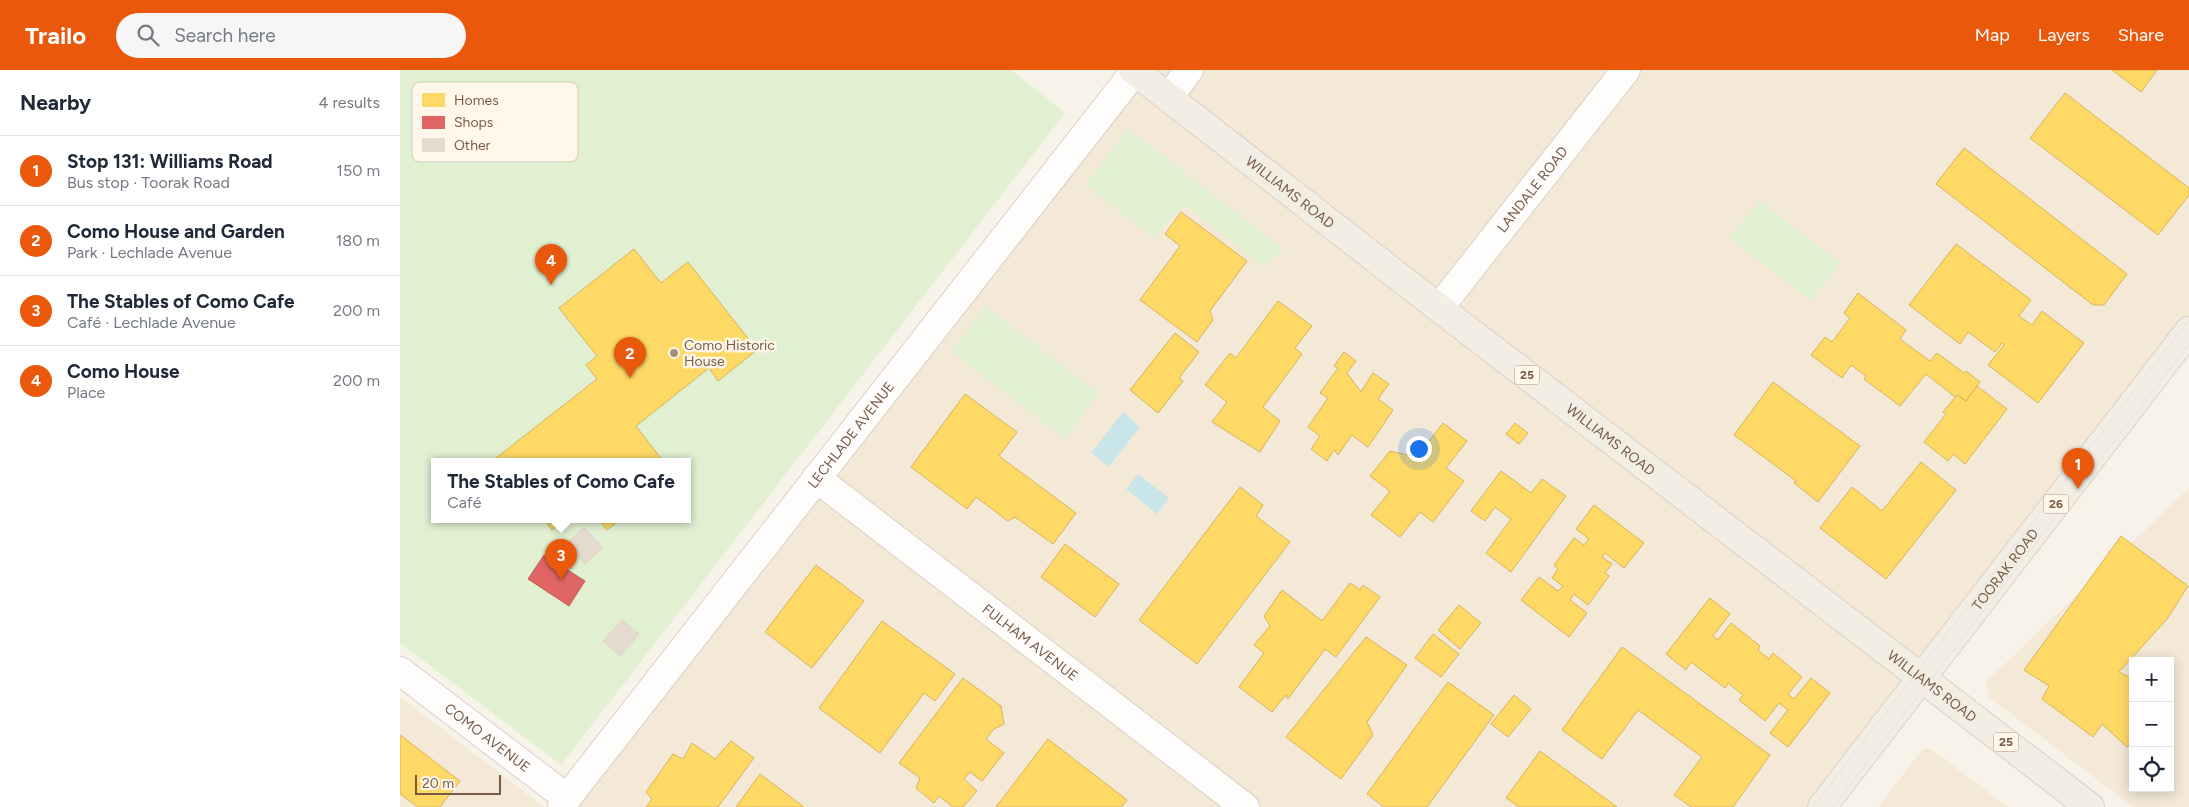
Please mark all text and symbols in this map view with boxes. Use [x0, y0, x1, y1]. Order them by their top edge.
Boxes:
search box [116, 13, 466, 58]
text: Trailo [25, 21, 86, 50]
icon: search [134, 21, 162, 49]
text: Search here [174, 24, 276, 47]
text: Map [1975, 24, 2010, 46]
text: Layers [2038, 24, 2090, 46]
text: Share [2118, 24, 2164, 46]
legend [412, 82, 578, 162]
text: Nearby [20, 90, 91, 115]
text: Homes [454, 92, 499, 109]
text: 4 results [319, 93, 380, 112]
text: Shops [454, 114, 493, 131]
text: Other [454, 137, 491, 154]
street label: LANDALE ROAD [1494, 143, 1572, 236]
text: Stop 131: Williams Road [67, 150, 273, 173]
street label: WILLIAMS ROAD [1242, 153, 1338, 232]
text: 1 [33, 161, 39, 180]
text: 150 m [336, 161, 380, 180]
text: Bus stop · Toorak Road [67, 173, 230, 192]
text: Como House and Garden [67, 220, 285, 243]
text: 2 [31, 231, 41, 250]
text: 180 m [336, 231, 380, 250]
text: Park · Lechlade Avenue [67, 243, 232, 262]
pin: 4 [535, 244, 567, 285]
text: The Stables of Como Cafe [67, 290, 295, 313]
text: 3 [32, 301, 40, 320]
text: 200 m [333, 301, 380, 320]
text: Café · Lechlade Avenue [67, 313, 236, 332]
pin: 2 [614, 337, 646, 378]
place label: Como Historic House [684, 337, 775, 370]
marker: Como Historic House [668, 347, 680, 359]
text: Como House [67, 360, 179, 383]
road number: 25 [1514, 366, 1540, 384]
text: 4 [31, 371, 41, 390]
text: 200 m [333, 371, 380, 390]
street label: LECHLADE AVENUE [804, 378, 898, 492]
text: Place [67, 383, 105, 402]
street label: WILLIAMS ROAD [1562, 400, 1658, 480]
your location [1406, 436, 1432, 462]
pin: 1 [2062, 448, 2094, 489]
popup [431, 458, 691, 523]
text: The Stables of Como Cafe [447, 470, 675, 493]
text: Café [447, 493, 481, 512]
road number: 26 [2044, 494, 2068, 514]
street label: TOORAK ROAD [1969, 526, 2042, 614]
pin: 3 [545, 539, 577, 580]
street label: FULHAM AVENUE [979, 601, 1081, 685]
street label: WILLIAMS ROAD [1884, 647, 1980, 726]
map controls [2129, 657, 2174, 792]
button: + [2129, 657, 2174, 702]
street label: COMO AVENUE [441, 700, 533, 776]
button: − [2129, 702, 2174, 747]
road number: 25 [1994, 732, 2018, 752]
button: locate [2129, 747, 2174, 792]
scale bar [415, 772, 501, 795]
text: 20 m [422, 775, 454, 792]

